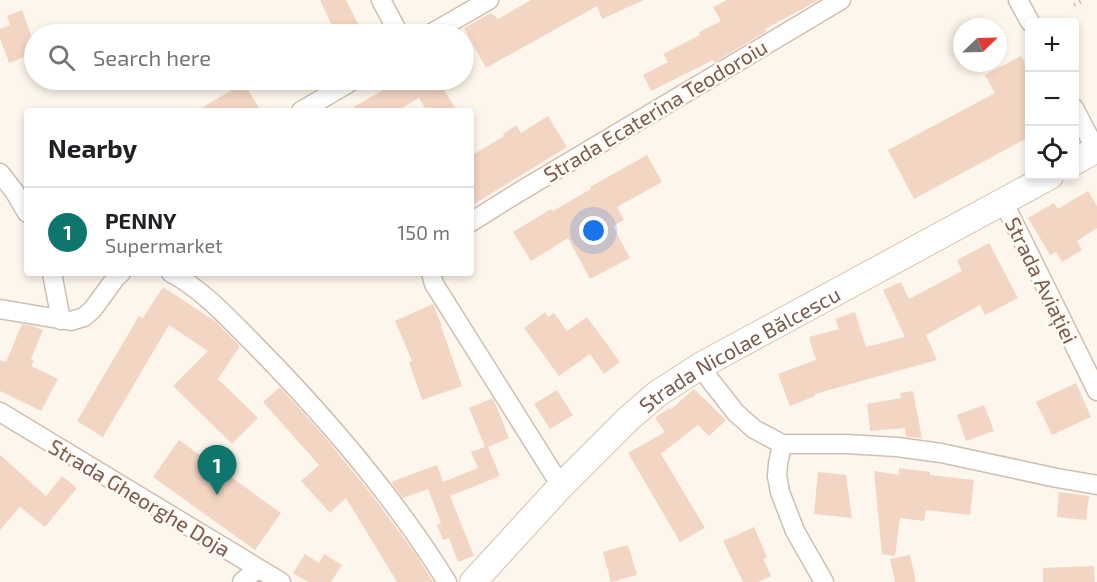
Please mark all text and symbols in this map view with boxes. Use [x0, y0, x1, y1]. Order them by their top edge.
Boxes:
north arrow [953, 18, 1007, 72]
map controls [1025, 18, 1079, 180]
button: + [1025, 18, 1079, 72]
search box [24, 24, 474, 90]
street label: Strada Ecaterina Teodoroiu [539, 33, 771, 187]
icon: search [45, 41, 78, 74]
text: Search here [93, 44, 211, 70]
button: − [1025, 72, 1079, 126]
button: locate [1025, 126, 1079, 180]
text: Nearby [48, 132, 137, 163]
text: PENNY [105, 207, 177, 233]
street label: Strada Aviației [999, 213, 1083, 348]
your location [579, 216, 608, 245]
text: 1 [63, 220, 72, 244]
text: 150 m [397, 220, 450, 244]
text: Supermarket [105, 233, 223, 257]
street label: Strada Nicolae Bălcescu [633, 280, 844, 417]
street label: Strada Gheorghe Doja [44, 433, 235, 562]
pin: 1 [198, 446, 236, 495]

